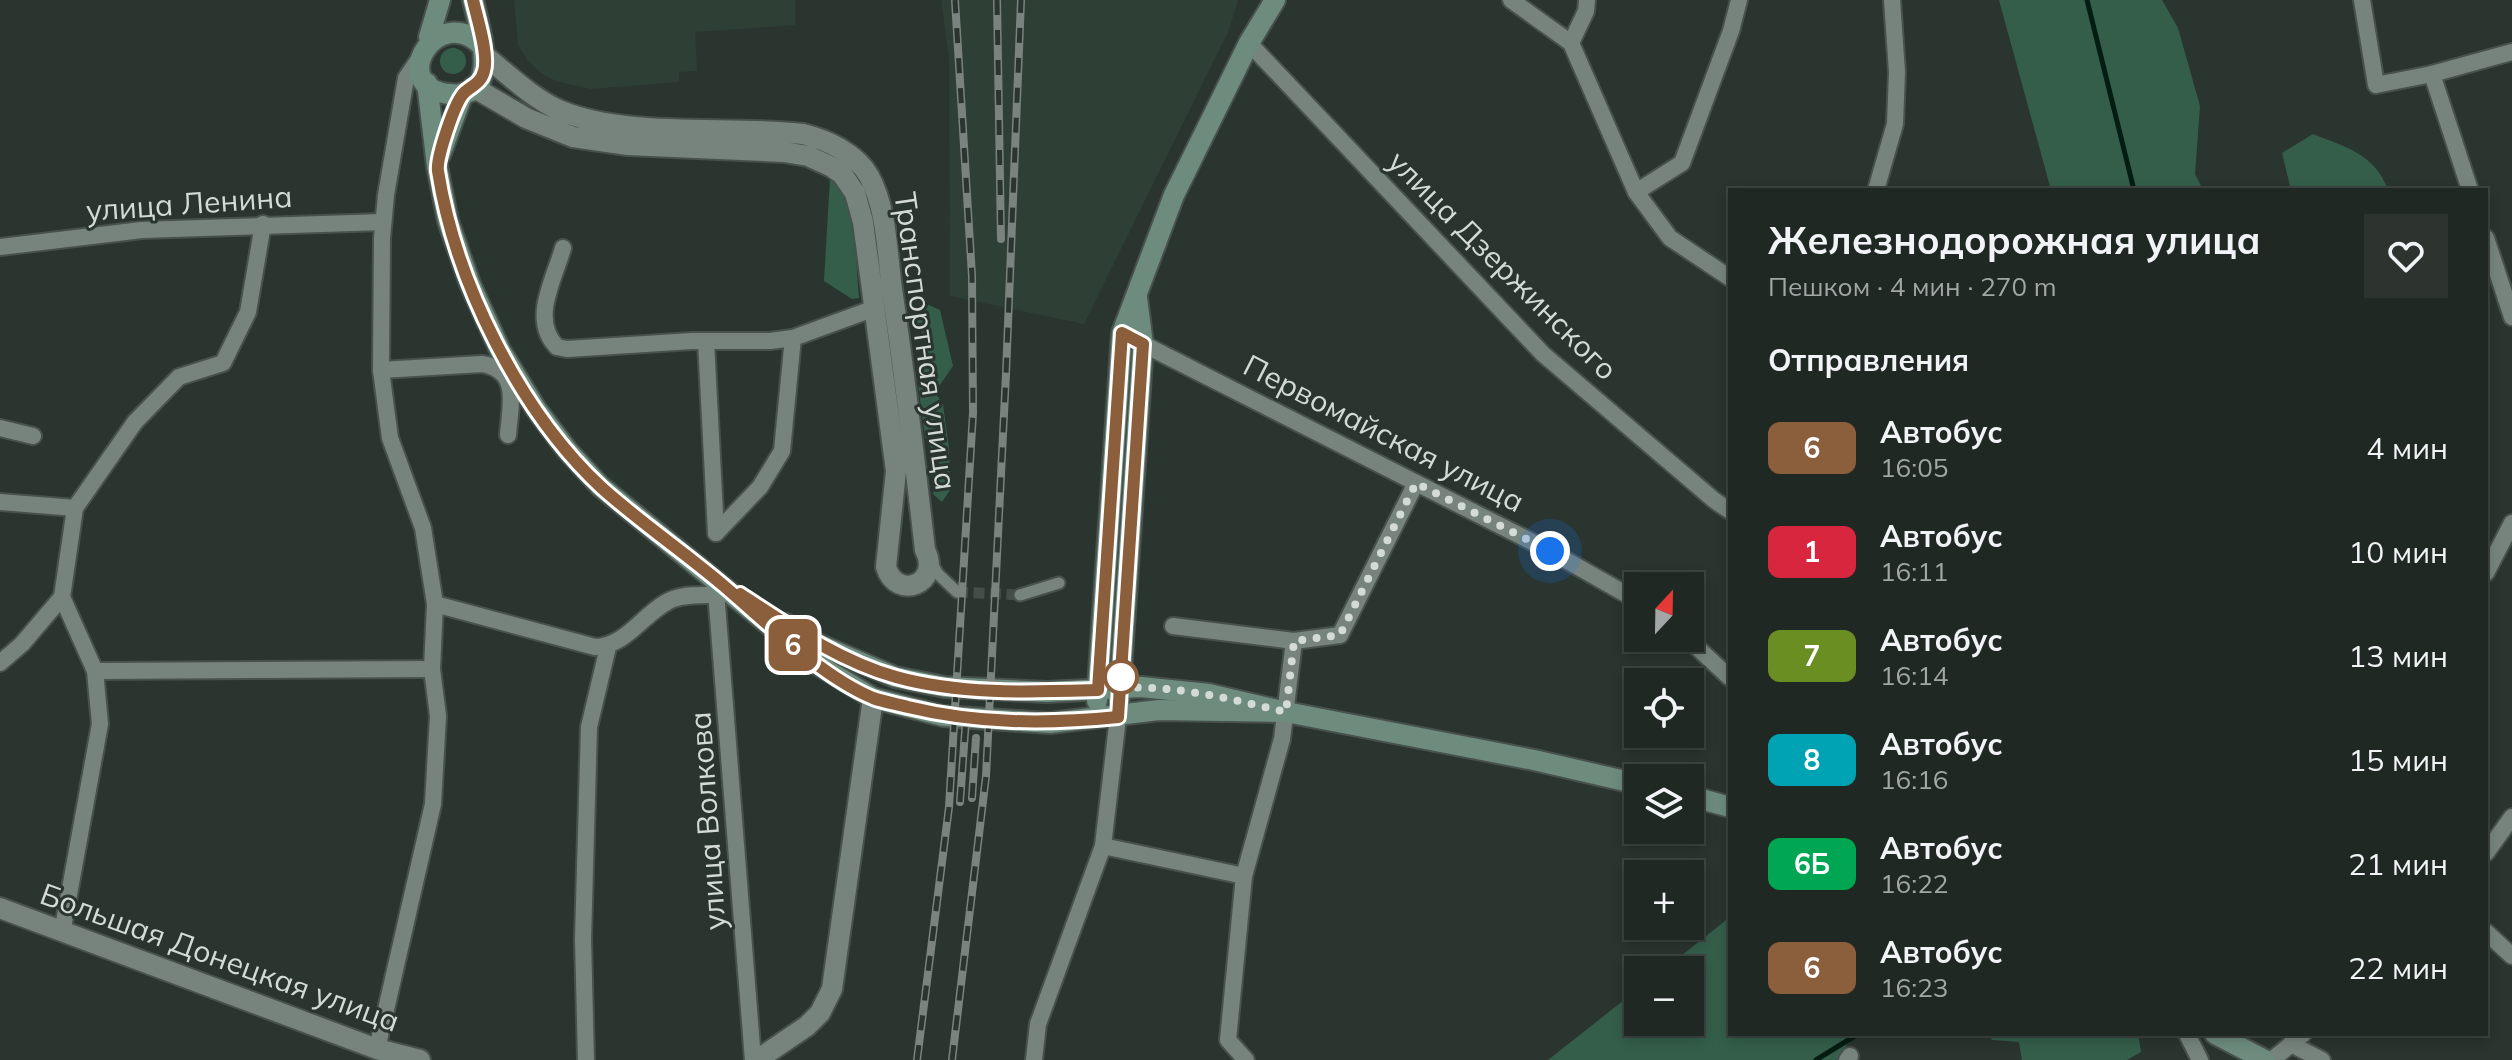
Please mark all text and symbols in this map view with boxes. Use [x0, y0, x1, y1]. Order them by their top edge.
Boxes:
street label: улица Дзержинского [1380, 142, 1626, 388]
street label: улица Ленина [85, 177, 293, 229]
street label: Транспортная улица [886, 189, 966, 493]
button: heart [2364, 214, 2448, 298]
text: Железнодорожная улица [1768, 216, 2261, 264]
text: Пешком · 4 мин · 270 m [1768, 270, 2057, 303]
text: Отправления [1768, 341, 1969, 379]
street label: Первомайская улица [1237, 346, 1531, 520]
text: Автобус [1880, 413, 2003, 451]
text: 4 мин [2366, 429, 2448, 467]
text: 6 [1804, 430, 1820, 465]
text: 16:05 [1880, 451, 1948, 484]
text: Автобус [1880, 517, 2003, 555]
your location [1530, 531, 1570, 571]
text: 10 мин [2348, 533, 2448, 571]
text: 1 [1804, 534, 1820, 569]
text: 16:11 [1880, 555, 1948, 588]
north arrow [1624, 572, 1704, 652]
map controls [1624, 572, 1704, 1036]
line badge: 6 [767, 619, 819, 671]
text: Автобус [1880, 621, 2003, 659]
text: 6 [785, 627, 801, 662]
text: 13 мин [2348, 637, 2448, 675]
text: 7 [1804, 638, 1820, 673]
text: 16:14 [1880, 659, 1948, 692]
unlabelled marker [1104, 660, 1138, 694]
button: locate [1624, 668, 1704, 748]
street label: улица Волкова [680, 710, 734, 932]
text: Автобус [1880, 725, 2003, 763]
text: 15 мин [2348, 741, 2448, 779]
text: 8 [1804, 742, 1820, 777]
text: 16:16 [1880, 763, 1948, 796]
button: layers [1624, 764, 1704, 844]
text: Автобус [1880, 829, 2003, 867]
text: 21 мин [2348, 845, 2448, 883]
text: 6Б [1794, 846, 1830, 881]
button: + [1624, 860, 1704, 940]
text: 16:22 [1880, 867, 1948, 900]
street label: Большая Донецкая улица [35, 874, 405, 1040]
text: Автобус [1880, 933, 2003, 971]
text: 22 мин [2348, 949, 2448, 987]
text: 6 [1804, 950, 1820, 985]
button: − [1624, 956, 1704, 1036]
text: 16:23 [1880, 971, 1948, 1004]

